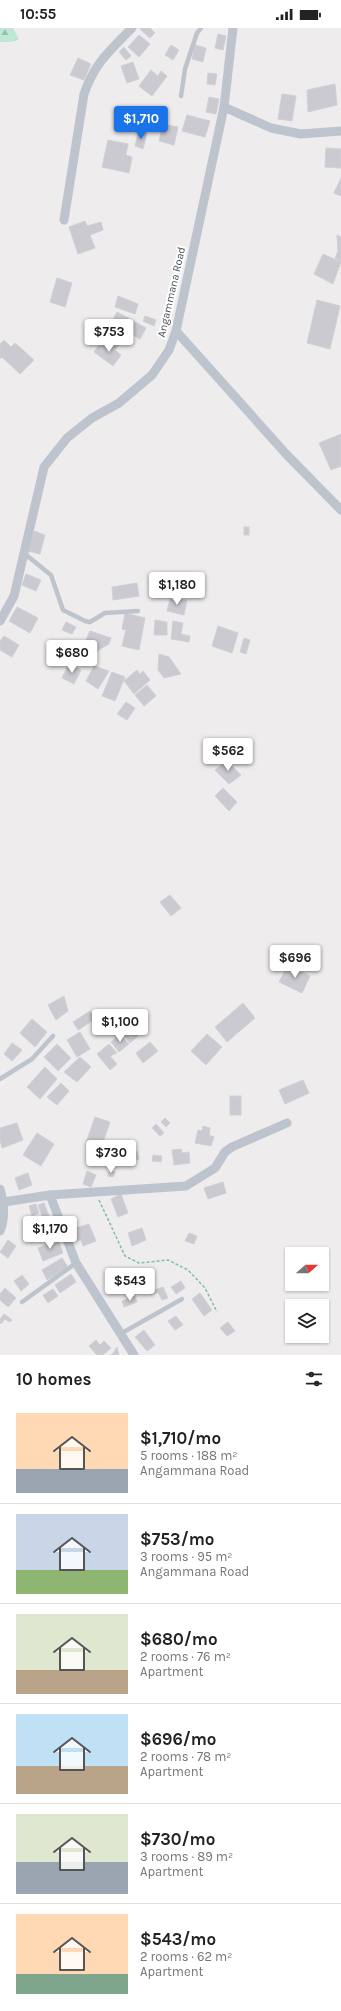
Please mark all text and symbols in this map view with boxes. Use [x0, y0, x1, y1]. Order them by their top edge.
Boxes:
text: 10:55 [20, 5, 56, 23]
pin: $1,710 [108, 106, 174, 140]
text: $1,710 [123, 111, 159, 126]
street label: Angammana Road [155, 246, 188, 339]
pin: $753 [85, 319, 133, 353]
text: $753 [93, 324, 125, 339]
pin: $1,180 [144, 572, 210, 606]
text: $1,180 [158, 577, 196, 592]
pin: $680 [48, 640, 96, 674]
text: $680 [55, 645, 89, 660]
pin: $562 [204, 738, 252, 772]
text: $562 [212, 743, 244, 758]
pin: $696 [271, 945, 319, 979]
text: $696 [279, 950, 311, 965]
pin: $1,100 [87, 1009, 153, 1043]
text: $1,100 [101, 1014, 139, 1029]
pin: $730 [87, 1140, 135, 1174]
text: $730 [95, 1145, 127, 1160]
pin: $1,170 [17, 1216, 83, 1250]
text: $1,170 [32, 1221, 68, 1236]
north arrow [285, 1247, 329, 1291]
map controls [285, 1247, 329, 1343]
pin: $543 [106, 1268, 154, 1302]
text: $543 [114, 1273, 146, 1288]
button: layers [285, 1299, 329, 1343]
icon: filters [303, 1368, 325, 1390]
text: 10 homes [16, 1369, 91, 1389]
text: $1,710/mo [140, 1428, 221, 1448]
icon: home [48, 1429, 96, 1477]
text: 5 rooms · 188 m² [140, 1448, 238, 1463]
text: Angammana Road [140, 1463, 249, 1478]
text: $753/mo [140, 1529, 214, 1549]
icon: home [48, 1530, 96, 1578]
text: 3 rooms · 95 m² [140, 1549, 233, 1564]
text: Angammana Road [140, 1564, 249, 1579]
text: $680/mo [140, 1629, 218, 1649]
icon: home [48, 1630, 96, 1678]
text: 2 rooms · 76 m² [140, 1649, 231, 1664]
text: Apartment [140, 1664, 203, 1679]
text: $696/mo [140, 1729, 217, 1749]
icon: home [48, 1730, 96, 1778]
text: 2 rooms · 78 m² [140, 1749, 232, 1764]
text: Apartment [140, 1764, 203, 1779]
text: $730/mo [140, 1829, 215, 1849]
icon: home [48, 1830, 96, 1878]
text: 3 rooms · 89 m² [140, 1849, 233, 1864]
text: Apartment [140, 1864, 203, 1879]
text: $543/mo [140, 1929, 216, 1949]
icon: home [48, 1930, 96, 1978]
text: 2 rooms · 62 m² [140, 1949, 232, 1964]
text: Apartment [140, 1964, 203, 1979]

